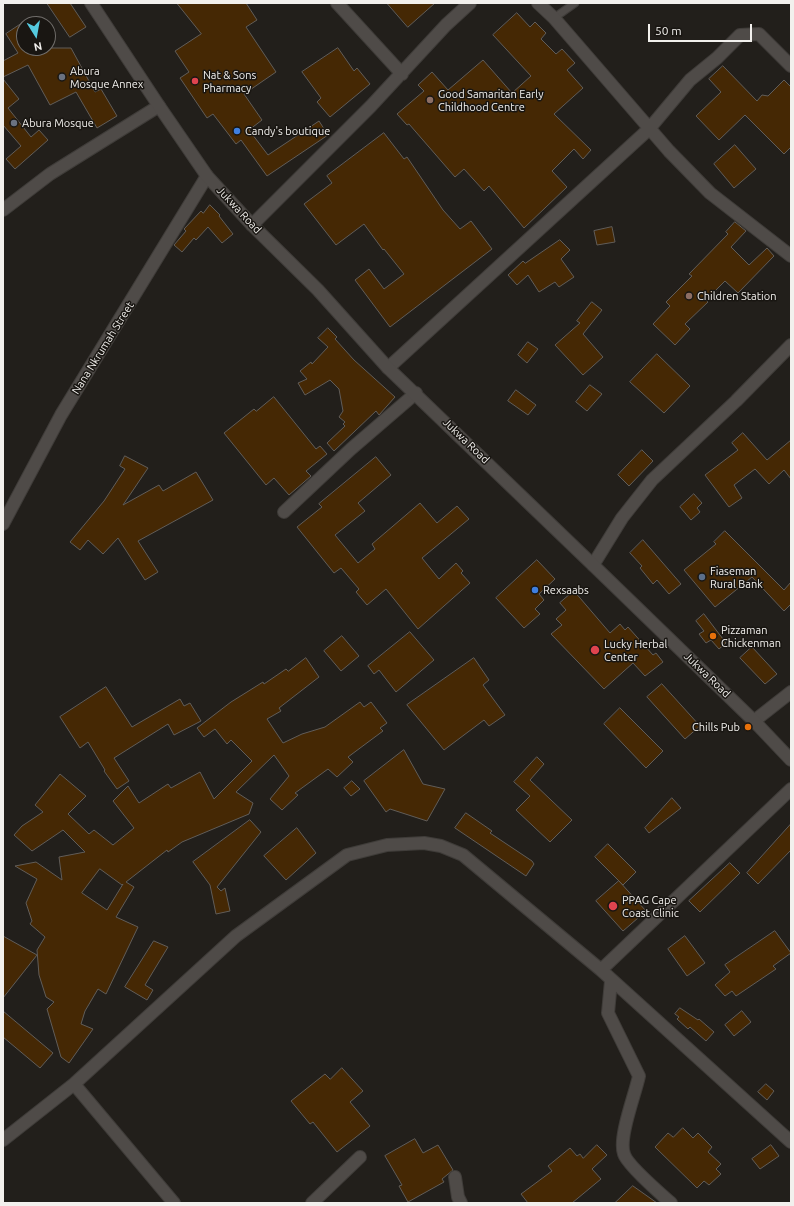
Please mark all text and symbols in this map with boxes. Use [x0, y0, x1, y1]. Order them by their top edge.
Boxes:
north arrow [16, 16, 56, 56]
scale bar [650, 16, 754, 42]
text: 50 m [655, 24, 682, 37]
text: N [33, 40, 43, 53]
place label: Abura Mosque Annex [70, 64, 143, 90]
place label: Nat & Sons Pharmacy [203, 68, 256, 94]
marker: Abura Mosque Annex [57, 72, 67, 82]
marker: Nat & Sons Pharmacy [190, 76, 200, 86]
place label: Good Samaritan Early Childhood Centre [438, 87, 543, 113]
marker: Good Samaritan Early Childhood Centre [425, 95, 435, 105]
place label: Abura Mosque [22, 116, 94, 130]
marker: Abura Mosque [9, 118, 19, 128]
place label: Candy's boutique [245, 124, 330, 138]
marker: Candy's boutique [232, 126, 242, 136]
street label: Jukwa Road [214, 184, 264, 236]
place label: Children Station [697, 289, 776, 303]
marker: Children Station [684, 291, 694, 301]
street label: Nana Nkrumah Street [69, 299, 137, 397]
street label: Jukwa Road [440, 416, 492, 466]
place label: Fiaseman Rural Bank [710, 564, 763, 590]
marker: Fiaseman Rural Bank [697, 572, 707, 582]
place label: Rexsaabs [543, 583, 589, 597]
marker: Rexsaabs [530, 585, 540, 595]
place label: Pizzaman Chickenman [721, 623, 781, 649]
marker: Pizzaman Chickenman [708, 631, 718, 641]
place label: Lucky Herbal Center [604, 637, 667, 663]
marker: Lucky Herbal Center [589, 644, 601, 656]
street label: Jukwa Road [681, 650, 733, 700]
place label: Chills Pub [692, 720, 740, 734]
marker: Chills Pub [743, 722, 753, 732]
place label: PPAG Cape Coast Clinic [622, 893, 679, 919]
marker: PPAG Cape Coast Clinic [607, 900, 619, 912]

